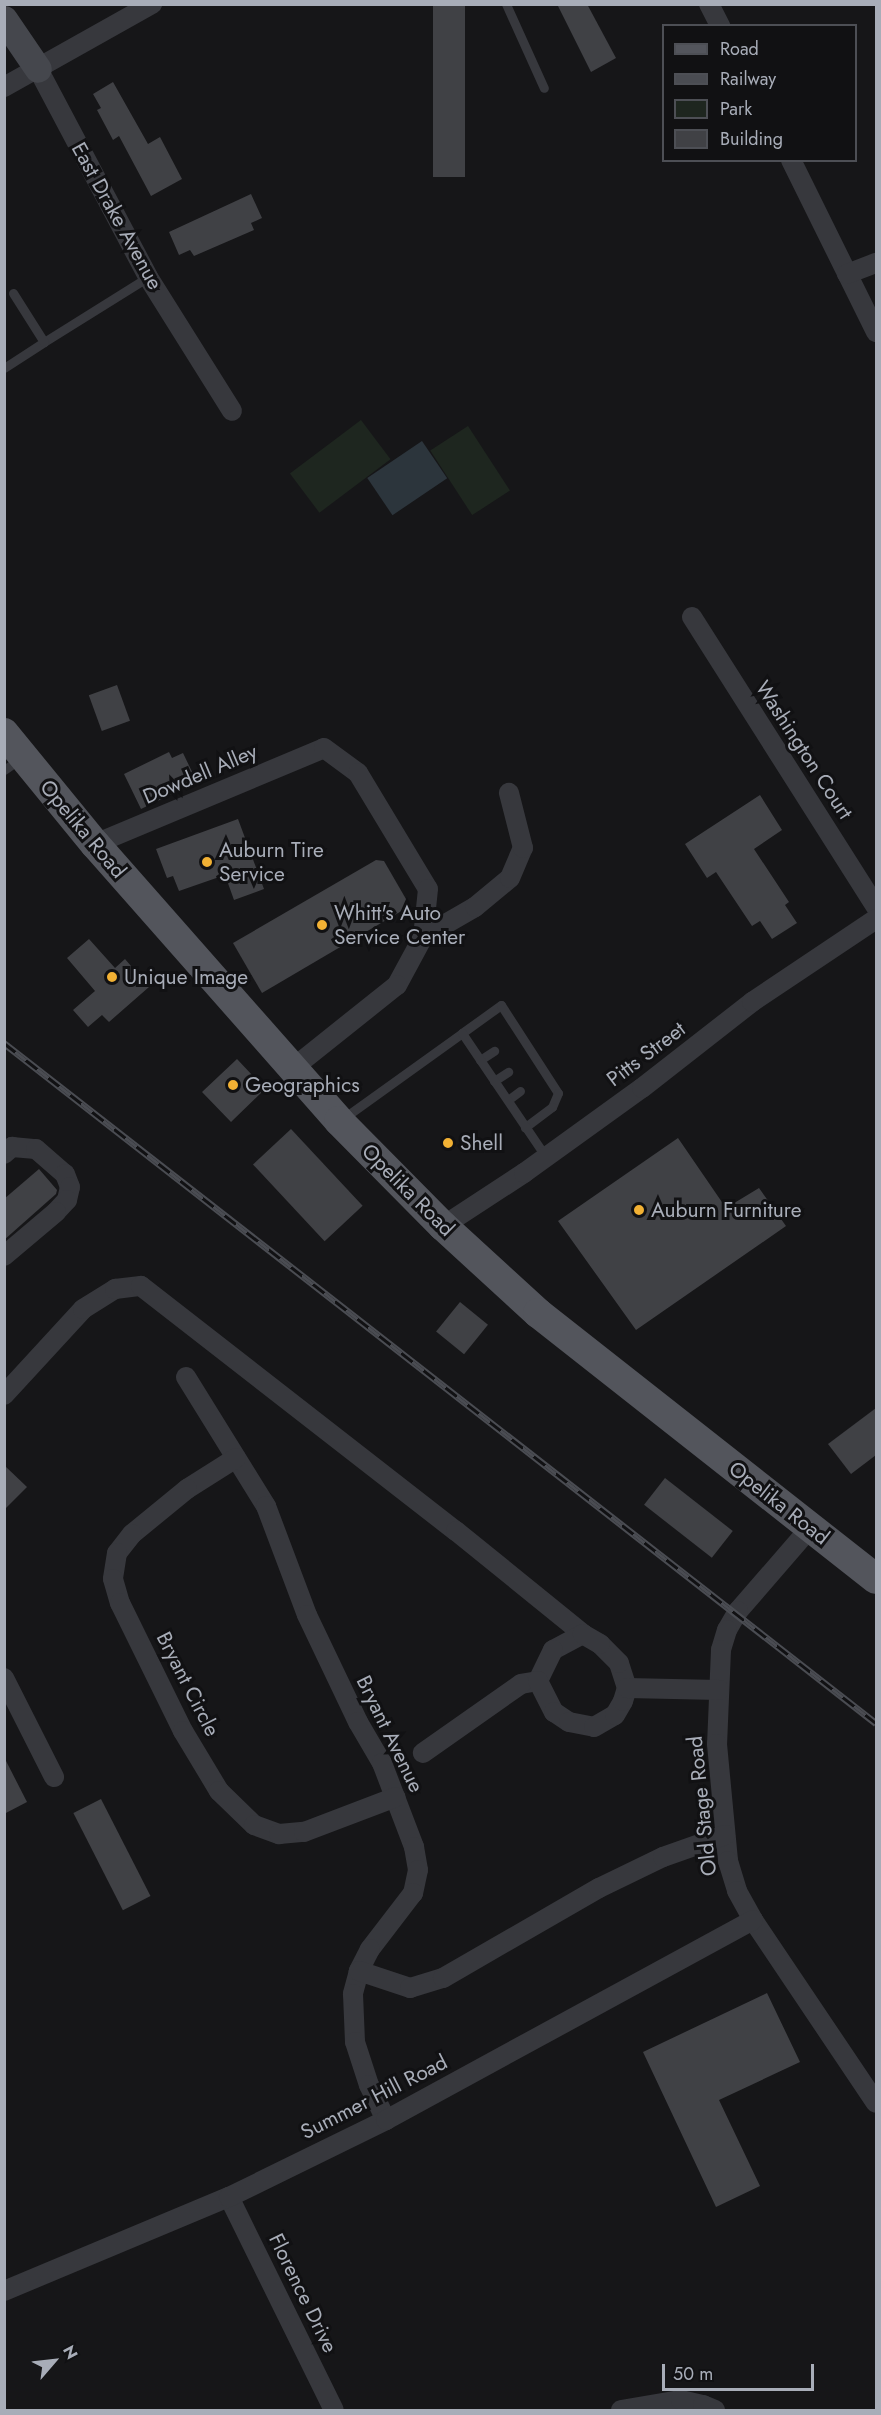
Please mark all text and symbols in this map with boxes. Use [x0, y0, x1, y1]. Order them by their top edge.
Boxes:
legend [662, 24, 857, 162]
text: Road [720, 36, 759, 62]
text: Railway [720, 66, 776, 92]
text: Park [720, 96, 752, 122]
text: Building [720, 126, 783, 152]
street label: East Drake Avenue [66, 138, 168, 294]
street label: Washington Court [750, 676, 858, 824]
street label: Dowdell Alley [139, 739, 261, 809]
street label: Opelika Road [35, 775, 131, 883]
place label: Auburn Tire Service [219, 837, 324, 887]
marker: Auburn Tire Service [200, 855, 214, 869]
place label: Whitt's Auto Service Center [334, 900, 465, 950]
marker: Whitt's Auto Service Center [315, 918, 329, 932]
place label: Unique Image [124, 964, 248, 990]
marker: Unique Image [105, 970, 119, 984]
street label: Pitts Street [602, 1016, 690, 1092]
place label: Geographics [245, 1072, 360, 1098]
marker: Geographics [226, 1078, 240, 1092]
place label: Shell [460, 1130, 503, 1156]
marker: Shell [441, 1136, 455, 1150]
street label: Opelika Road [356, 1138, 460, 1242]
place label: Auburn Furniture [651, 1197, 802, 1223]
marker: Auburn Furniture [632, 1203, 646, 1217]
street label: Opelika Road [724, 1456, 834, 1550]
street label: Bryant Circle [151, 1628, 225, 1740]
street label: Bryant Avenue [351, 1672, 429, 1796]
street label: Old Stage Road [682, 1735, 722, 1877]
street label: Summer Hill Road [296, 2049, 452, 2145]
street label: Florence Drive [263, 2229, 343, 2357]
north arrow [24, 2331, 84, 2391]
text: N [57, 2341, 83, 2363]
scale bar [665, 2352, 816, 2390]
text: 50 m [673, 2361, 713, 2387]

